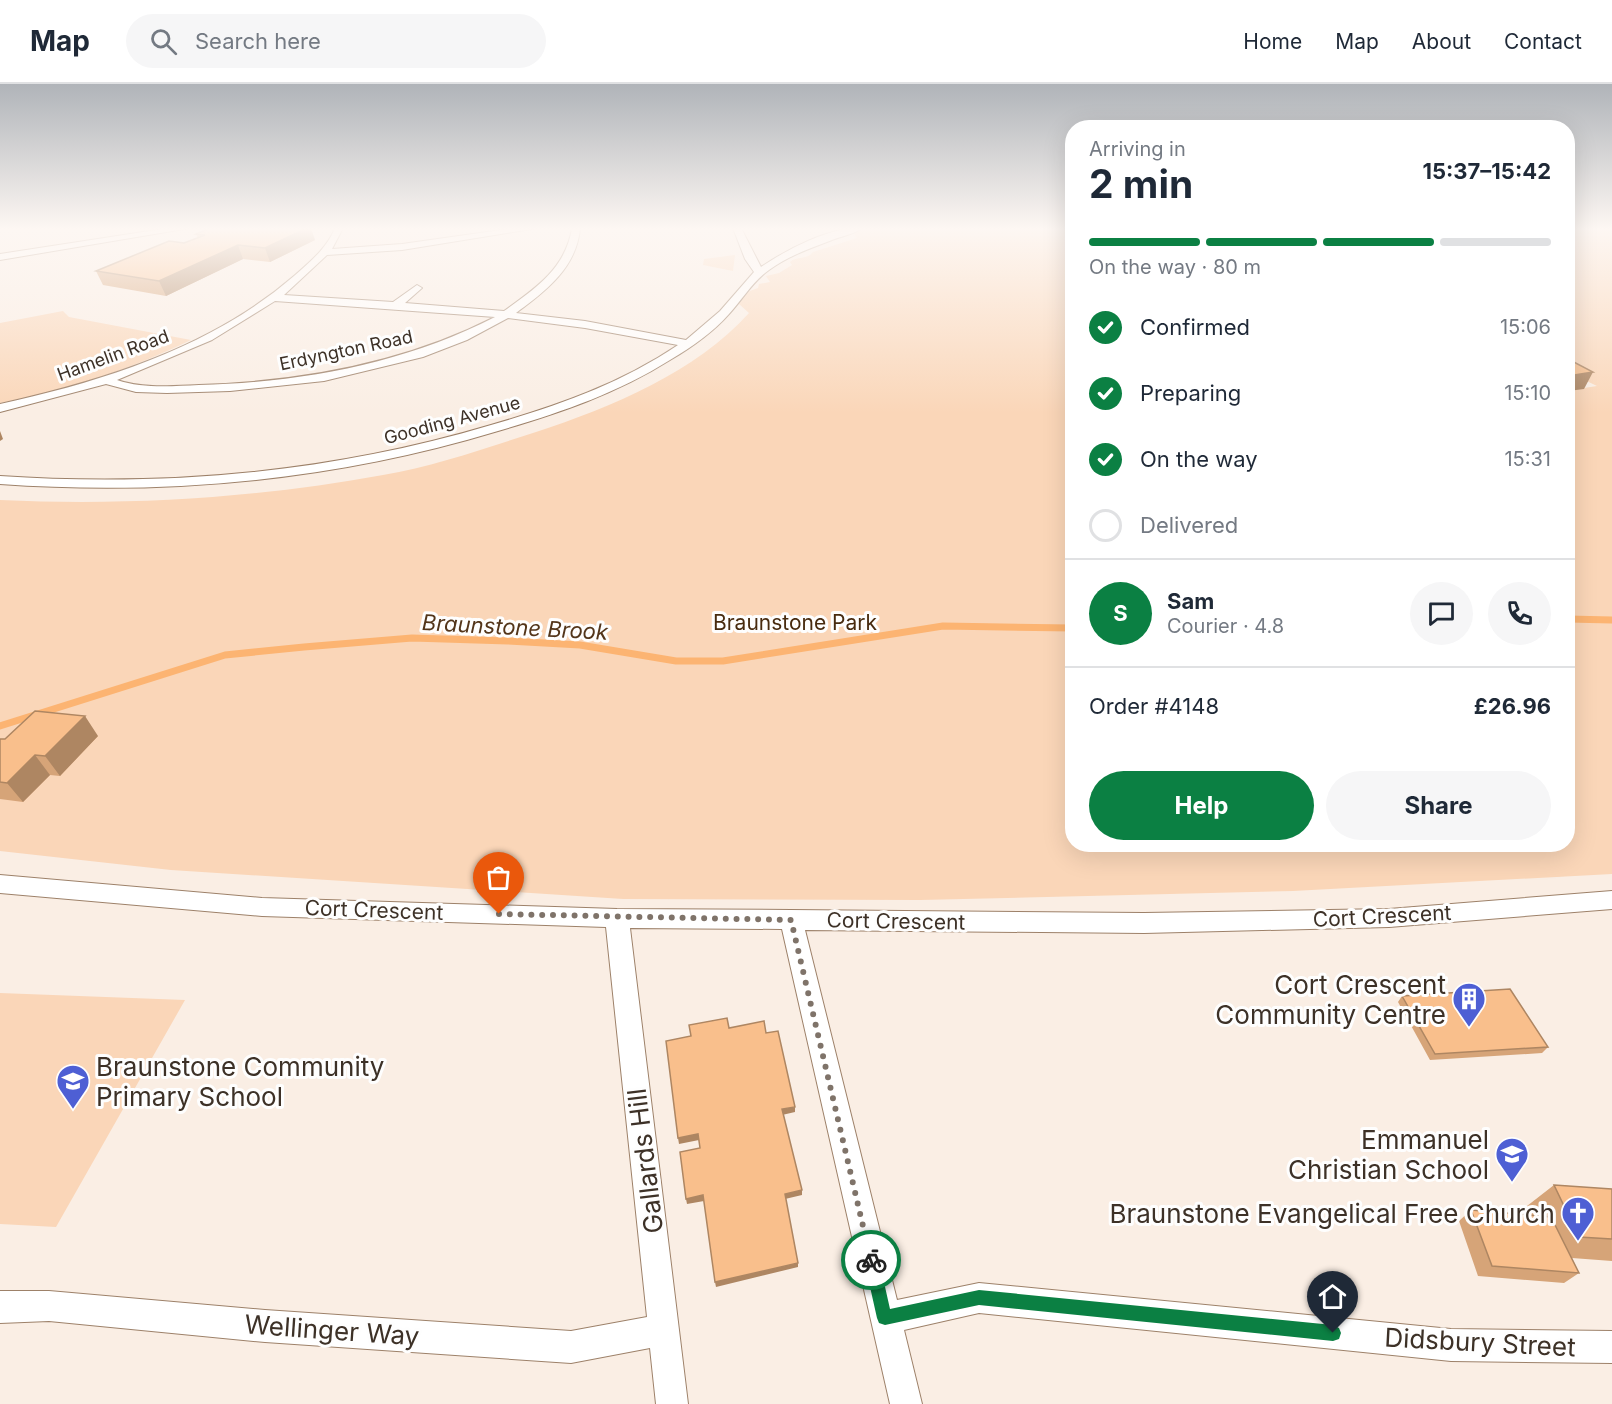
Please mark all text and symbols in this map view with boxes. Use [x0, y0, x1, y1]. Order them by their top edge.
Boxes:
search box [126, 14, 546, 68]
text: Map [30, 24, 90, 58]
icon: search [147, 25, 180, 58]
text: Search here [195, 28, 321, 54]
text: Home [1243, 29, 1302, 54]
text: Map [1335, 29, 1379, 54]
text: About [1412, 29, 1471, 54]
text: Contact [1504, 29, 1582, 54]
text: Arriving in [1089, 137, 1186, 161]
text: 15:37–15:42 [1422, 158, 1551, 184]
text: 2 min [1089, 160, 1193, 207]
text: On the way · 80 m [1089, 255, 1261, 279]
icon: check [1089, 311, 1122, 344]
text: Confirmed [1140, 314, 1250, 340]
text: 15:06 [1500, 315, 1551, 339]
street label: Hamelin Road [54, 325, 172, 385]
street label: Erdyngton Road [277, 326, 415, 374]
icon: check [1089, 377, 1122, 410]
text: Preparing [1140, 380, 1241, 406]
text: 15:10 [1504, 381, 1551, 405]
street label: Gooding Avenue [381, 392, 523, 448]
icon: check [1089, 443, 1122, 476]
text: On the way [1140, 446, 1258, 472]
text: 15:31 [1504, 447, 1551, 471]
text: Delivered [1140, 512, 1238, 538]
button: chat [1410, 582, 1473, 645]
button: phone [1488, 582, 1551, 645]
text: Sam [1167, 588, 1214, 614]
text: S [1113, 600, 1128, 626]
water label: Braunstone Brook [421, 609, 610, 645]
park label: Braunstone Park [713, 610, 878, 635]
text: Courier · 4.8 [1167, 614, 1284, 638]
text: Order #4148 [1089, 693, 1219, 719]
text: £26.96 [1474, 693, 1551, 719]
button: Help [1089, 771, 1314, 840]
button: Share [1326, 771, 1551, 840]
pin [473, 852, 524, 914]
icon: bag [482, 861, 515, 894]
street label: Cort Crescent [304, 895, 444, 925]
street label: Cort Crescent [1312, 900, 1452, 932]
street label: Cort Crescent [826, 907, 966, 935]
place label: Cort Crescent Community Centre [1215, 969, 1446, 1030]
building icon: Cort Crescent Community Centre [1451, 981, 1487, 1028]
place label: Braunstone Community Primary School [96, 1051, 384, 1112]
school or university icon: Braunstone Community Primary School [55, 1063, 91, 1110]
street label: Gallards Hill [621, 1087, 669, 1235]
place label: Emmanuel Christian School [1288, 1124, 1489, 1185]
school or university icon: Emmanuel Christian School [1494, 1136, 1530, 1183]
church icon: Braunstone Evangelical Free Church [1560, 1195, 1596, 1242]
place label: Braunstone Evangelical Free Church [1109, 1198, 1555, 1229]
courier [841, 1230, 901, 1290]
icon: bike [855, 1244, 888, 1277]
pin [1307, 1271, 1358, 1333]
icon: home [1316, 1280, 1349, 1313]
street label: Wellinger Way [244, 1308, 420, 1352]
street label: Didsbury Street [1384, 1322, 1576, 1362]

